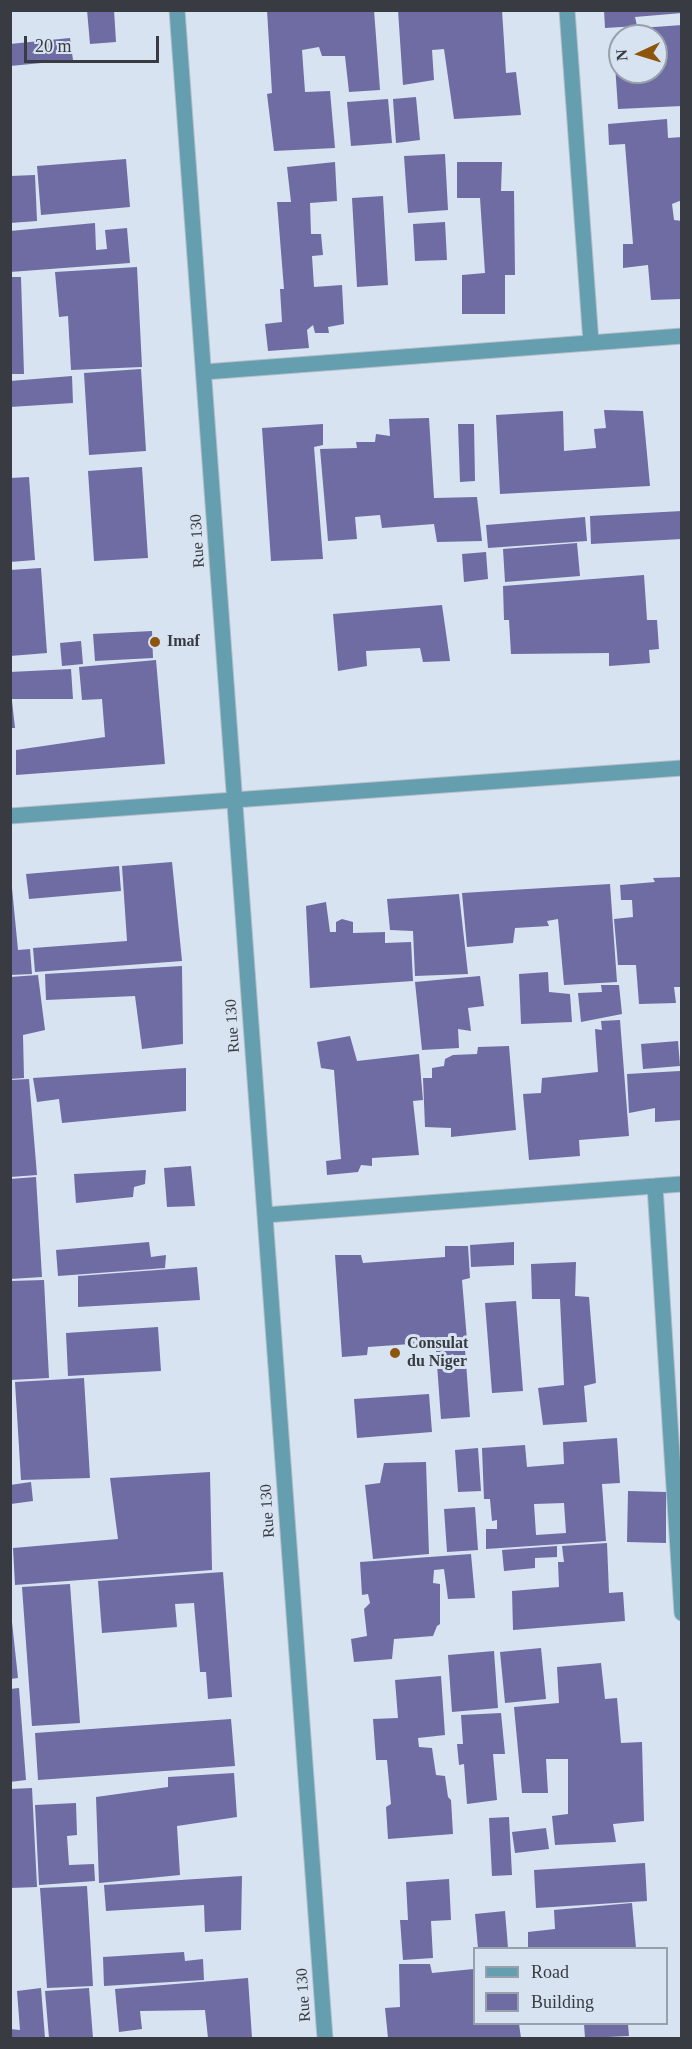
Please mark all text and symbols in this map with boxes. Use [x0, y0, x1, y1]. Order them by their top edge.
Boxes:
scale bar [27, 24, 162, 62]
north arrow [608, 24, 668, 84]
text: 20 m [35, 36, 72, 56]
text: N [613, 49, 630, 62]
street label: Rue 130 [187, 514, 209, 568]
place label: Imaf [167, 632, 200, 652]
marker: Imaf [148, 635, 162, 649]
street label: Rue 130 [222, 999, 244, 1053]
place label: Consulat du Niger [407, 1334, 468, 1372]
marker: Consulat du Niger [388, 1346, 402, 1360]
street label: Rue 130 [257, 1484, 279, 1538]
legend [473, 1947, 668, 2025]
text: Road [531, 1962, 569, 1982]
street label: Rue 130 [293, 1968, 315, 2022]
text: Building [531, 1992, 594, 2012]

